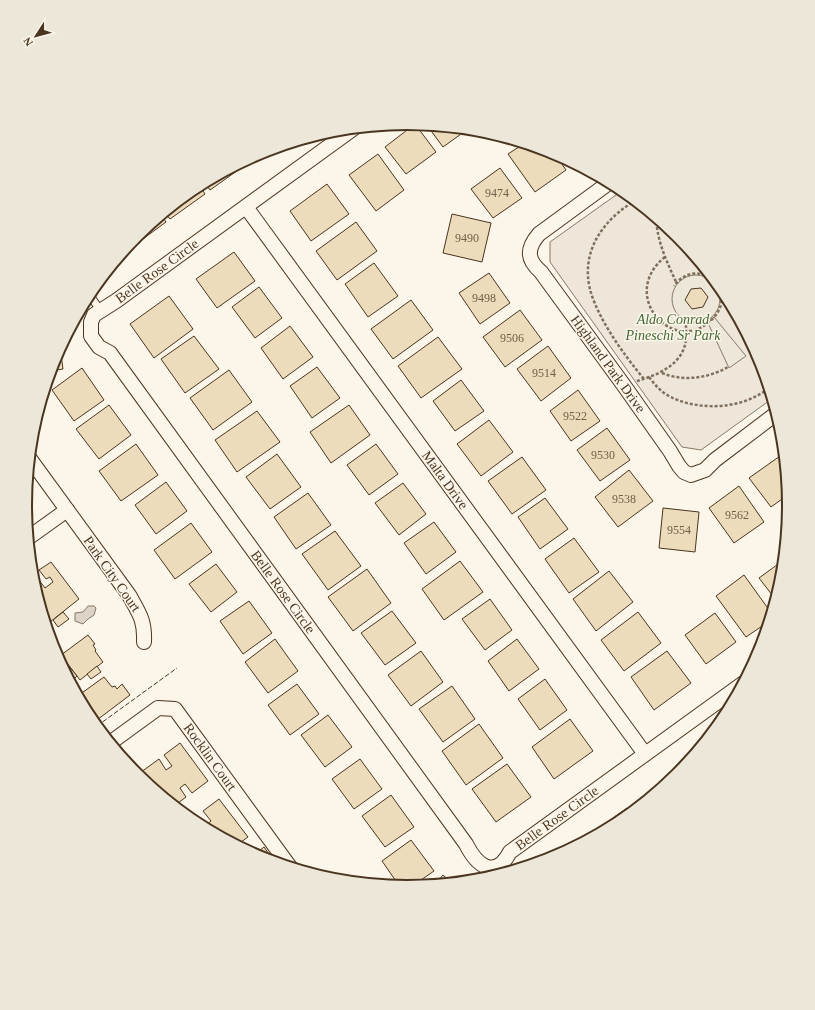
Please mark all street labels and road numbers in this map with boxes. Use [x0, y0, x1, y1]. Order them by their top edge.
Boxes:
street label: Belle Rose Circle [113, 236, 201, 306]
street label: Highland Park Drive [568, 312, 648, 416]
street label: Malta Drive [419, 448, 471, 512]
street label: Park City Court [80, 533, 144, 615]
street label: Belle Rose Circle [248, 548, 318, 636]
street label: Rocklin Court [180, 720, 240, 794]
street label: Belle Rose Circle [513, 783, 601, 853]

